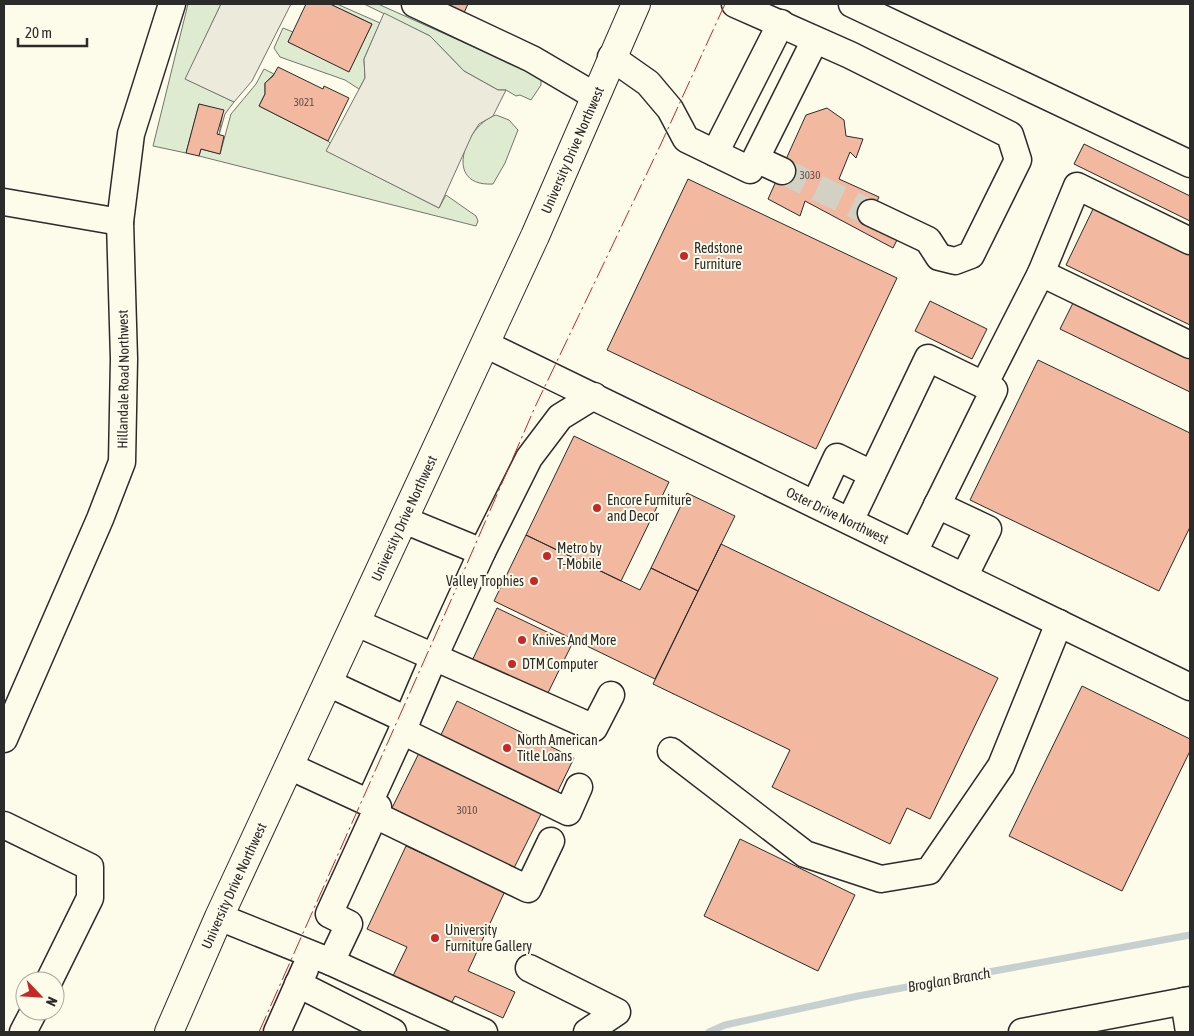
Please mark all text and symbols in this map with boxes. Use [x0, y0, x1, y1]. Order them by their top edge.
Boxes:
scale bar [18, 15, 86, 47]
text: 20 m [25, 24, 52, 41]
street label: University Drive Northwest [538, 84, 607, 216]
house number: 3021 [294, 96, 314, 108]
house number: 3030 [800, 169, 820, 181]
place label: Redstone Furniture [694, 240, 742, 272]
marker: Redstone Furniture [678, 250, 690, 262]
street label: Hillandale Road Northwest [114, 309, 132, 449]
street label: University Drive Northwest [368, 453, 440, 584]
street label: Oster Drive Northwest [784, 484, 891, 547]
place label: Encore Furniture and Decor [607, 492, 692, 524]
marker: Encore Furniture and Decor [591, 502, 603, 514]
place label: Metro by T-Mobile [557, 540, 602, 572]
marker: Metro by T-Mobile [541, 550, 553, 562]
place label: Valley Trophies [446, 573, 524, 589]
marker: Valley Trophies [528, 575, 540, 587]
place label: Knives And More [532, 632, 616, 648]
marker: Knives And More [516, 634, 528, 646]
place label: DTM Computer [522, 656, 599, 672]
marker: DTM Computer [506, 658, 518, 670]
place label: North American Title Loans [517, 732, 598, 764]
marker: North American Title Loans [501, 742, 513, 754]
house number: 3010 [457, 804, 477, 816]
street label: University Drive Northwest [198, 820, 270, 951]
place label: University Furniture Gallery [445, 922, 532, 954]
marker: University Furniture Gallery [429, 932, 441, 944]
water label: Broglan Branch [906, 964, 991, 995]
north arrow [15, 971, 65, 1021]
text: N [43, 994, 61, 1009]

